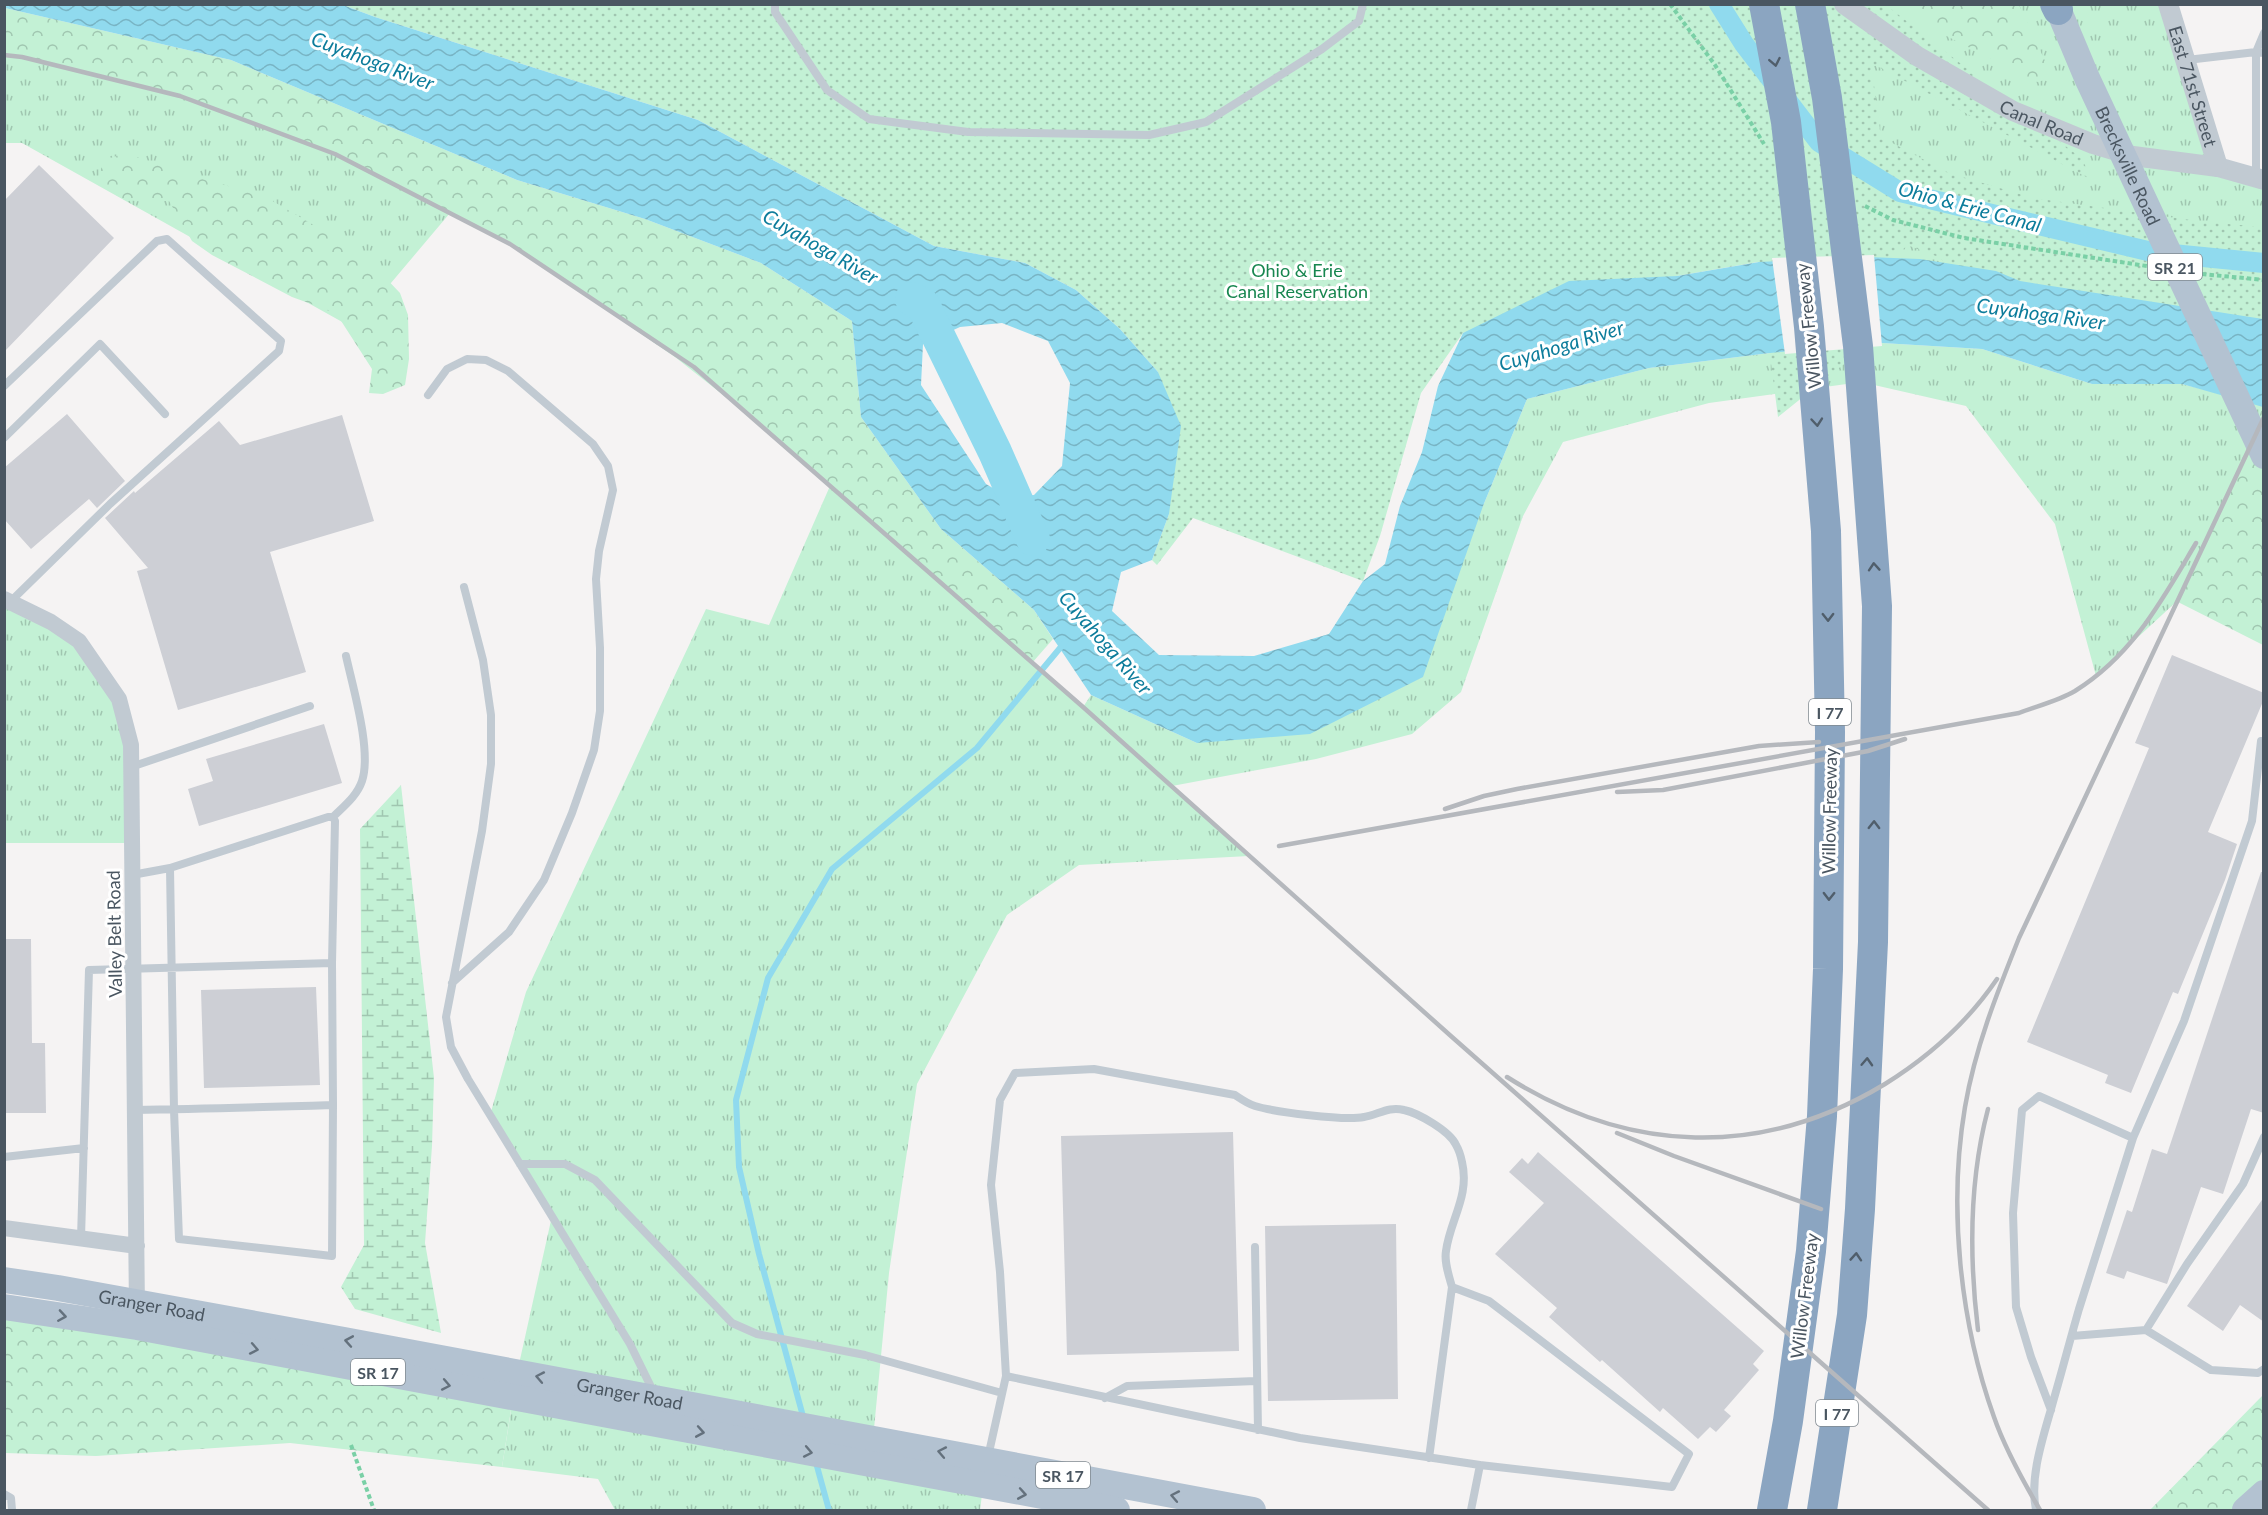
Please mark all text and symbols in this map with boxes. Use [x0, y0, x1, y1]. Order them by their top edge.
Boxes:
street label: East 71st Street [2164, 23, 2222, 150]
water label: Cuyahoga River [308, 26, 439, 95]
one-way arrow [1768, 57, 1781, 67]
street label: Canal Road [1996, 95, 2087, 150]
street label: Brecksville Road [2091, 103, 2165, 229]
water label: Ohio & Erie Canal [1896, 175, 2045, 237]
water label: Cuyahoga River [759, 203, 884, 289]
road number: SR 21 [2148, 254, 2202, 280]
park label: Ohio & Erie Canal Reservation [1226, 259, 1368, 302]
street label: Willow Freeway [1790, 261, 1826, 390]
water label: Cuyahoga River [1975, 292, 2108, 334]
water label: Cuyahoga River [1496, 314, 1627, 375]
one-way arrow [1810, 418, 1823, 427]
one-way arrow [1868, 563, 1881, 572]
water label: Cuyahoga River [1054, 585, 1158, 700]
one-way arrow [1822, 612, 1834, 621]
road number: I 77 [1809, 699, 1851, 725]
street label: Willow Freeway [1817, 747, 1841, 874]
one-way arrow [1868, 821, 1880, 830]
street label: Valley Belt Road [102, 870, 126, 998]
one-way arrow [1822, 891, 1835, 900]
one-way arrow [1860, 1058, 1873, 1067]
street label: Willow Freeway [1785, 1231, 1823, 1360]
one-way arrow [1850, 1252, 1863, 1261]
street label: Granger Road [97, 1285, 207, 1326]
one-way arrow [58, 1309, 67, 1321]
one-way arrow [344, 1335, 354, 1348]
one-way arrow [249, 1342, 259, 1355]
road number: SR 17 [351, 1359, 405, 1385]
one-way arrow [535, 1371, 545, 1384]
street label: Granger Road [575, 1373, 685, 1414]
one-way arrow [441, 1378, 451, 1391]
road number: I 77 [1816, 1400, 1858, 1426]
one-way arrow [694, 1425, 704, 1438]
one-way arrow [802, 1445, 812, 1458]
one-way arrow [937, 1446, 947, 1459]
road number: SR 17 [1036, 1462, 1090, 1488]
one-way arrow [1016, 1487, 1026, 1500]
one-way arrow [1170, 1490, 1180, 1503]

